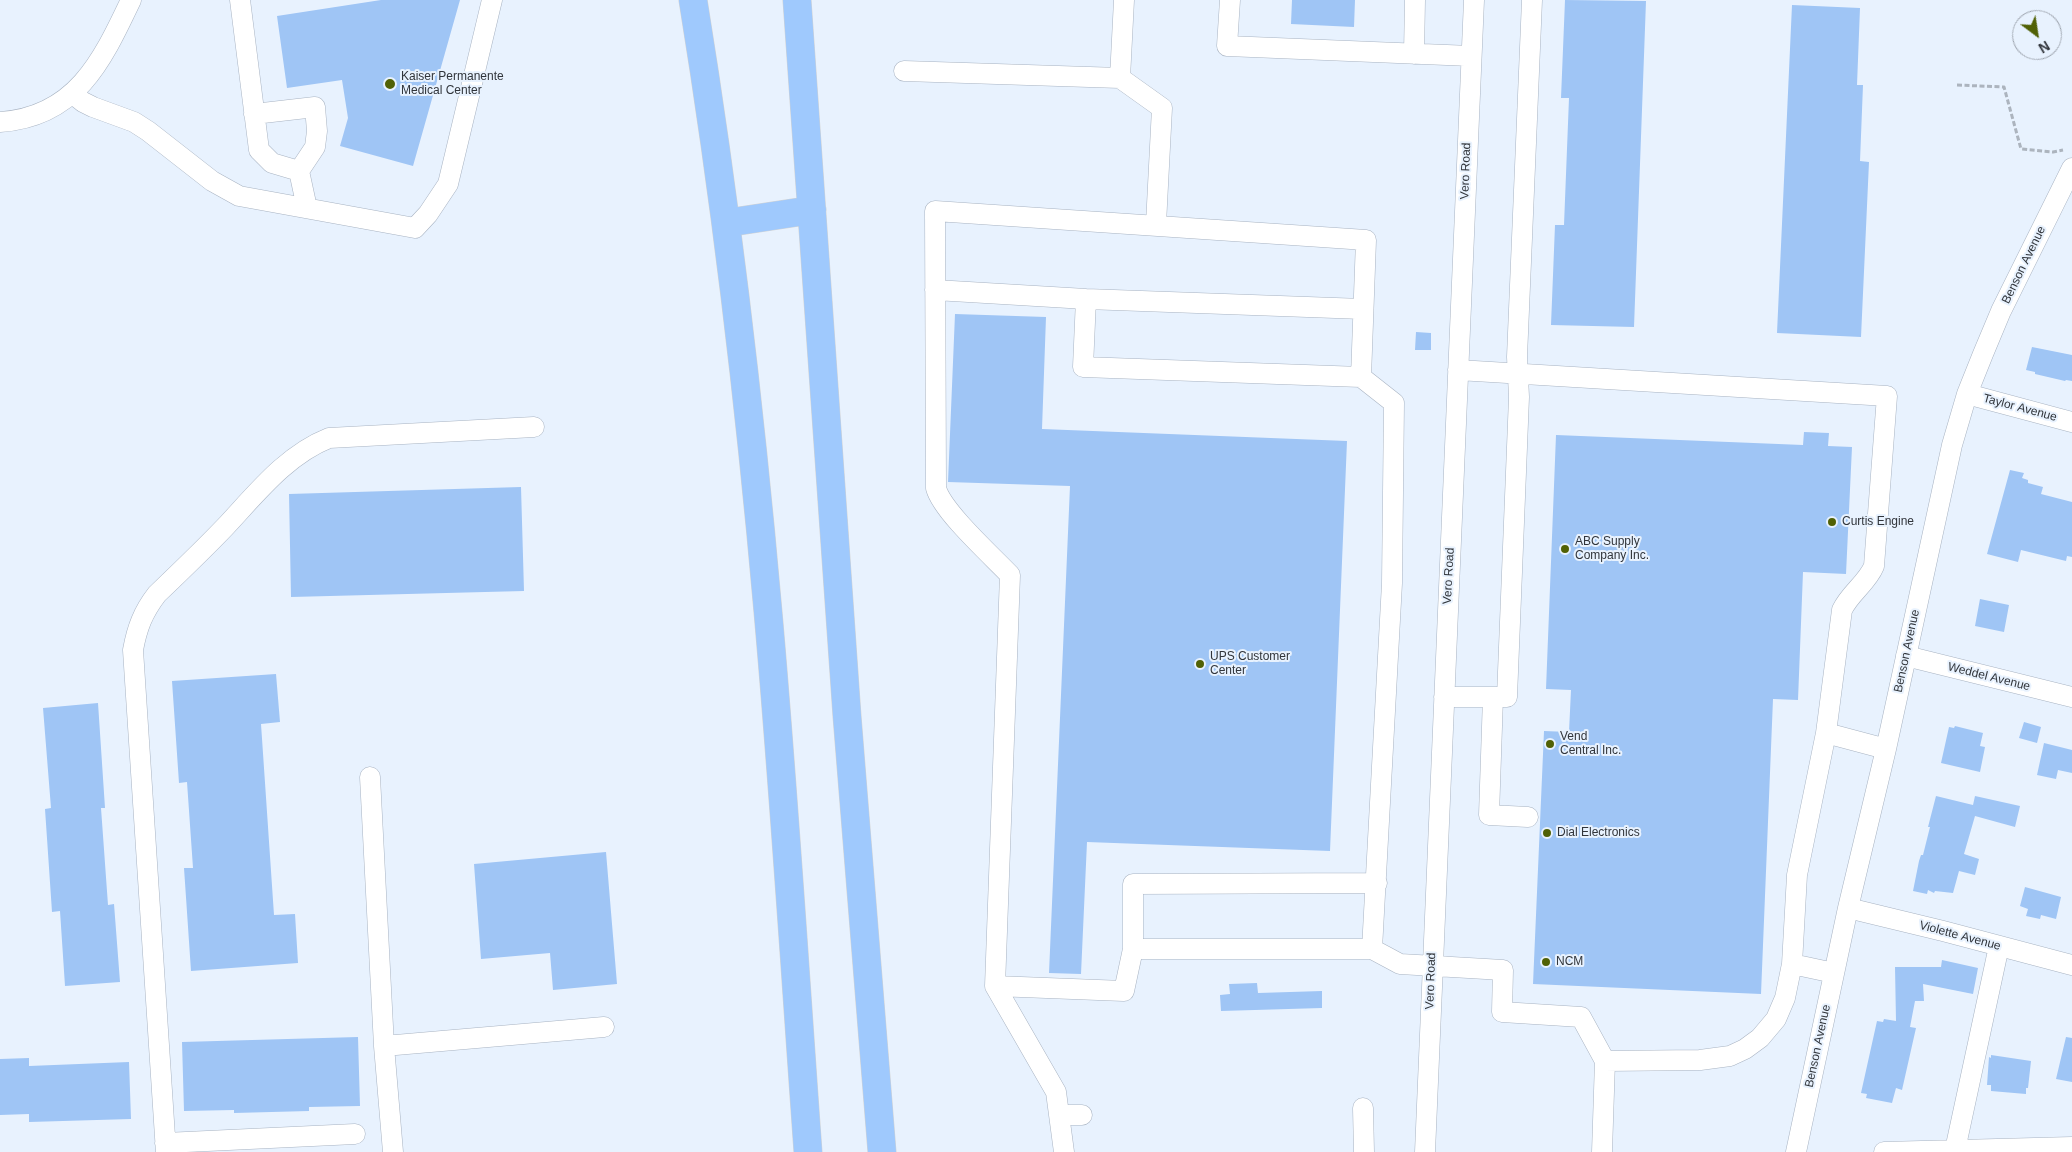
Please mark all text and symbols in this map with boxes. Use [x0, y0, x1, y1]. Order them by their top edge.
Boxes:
north arrow [2012, 10, 2062, 60]
text: N [2036, 38, 2053, 56]
place label: Kaiser Permanente Medical Center [401, 70, 504, 98]
marker: Kaiser Permanente Medical Center [383, 77, 397, 91]
street label: Vero Road [1458, 142, 1474, 200]
street label: Benson Avenue [1999, 224, 2049, 306]
street label: Taylor Avenue [1982, 391, 2058, 425]
place label: Curtis Engine [1842, 515, 1914, 529]
marker: Curtis Engine [1826, 516, 1838, 528]
place label: ABC Supply Company Inc. [1575, 535, 1649, 563]
marker: ABC Supply Company Inc. [1559, 543, 1571, 555]
street label: Vero Road [1440, 547, 1458, 605]
street label: Benson Avenue [1891, 608, 1923, 694]
place label: UPS Customer Center [1210, 650, 1290, 678]
marker: UPS Customer Center [1194, 658, 1206, 670]
street label: Weddel Avenue [1946, 660, 2032, 694]
place label: Vend Central Inc. [1560, 730, 1621, 758]
marker: Vend Central Inc. [1544, 738, 1556, 750]
place label: Dial Electronics [1557, 826, 1640, 840]
marker: Dial Electronics [1541, 827, 1553, 839]
street label: Violette Avenue [1918, 918, 2002, 954]
street label: Vero Road [1423, 952, 1439, 1010]
place label: NCM [1556, 955, 1583, 969]
marker: NCM [1540, 956, 1552, 968]
street label: Benson Avenue [1802, 1003, 1834, 1089]

